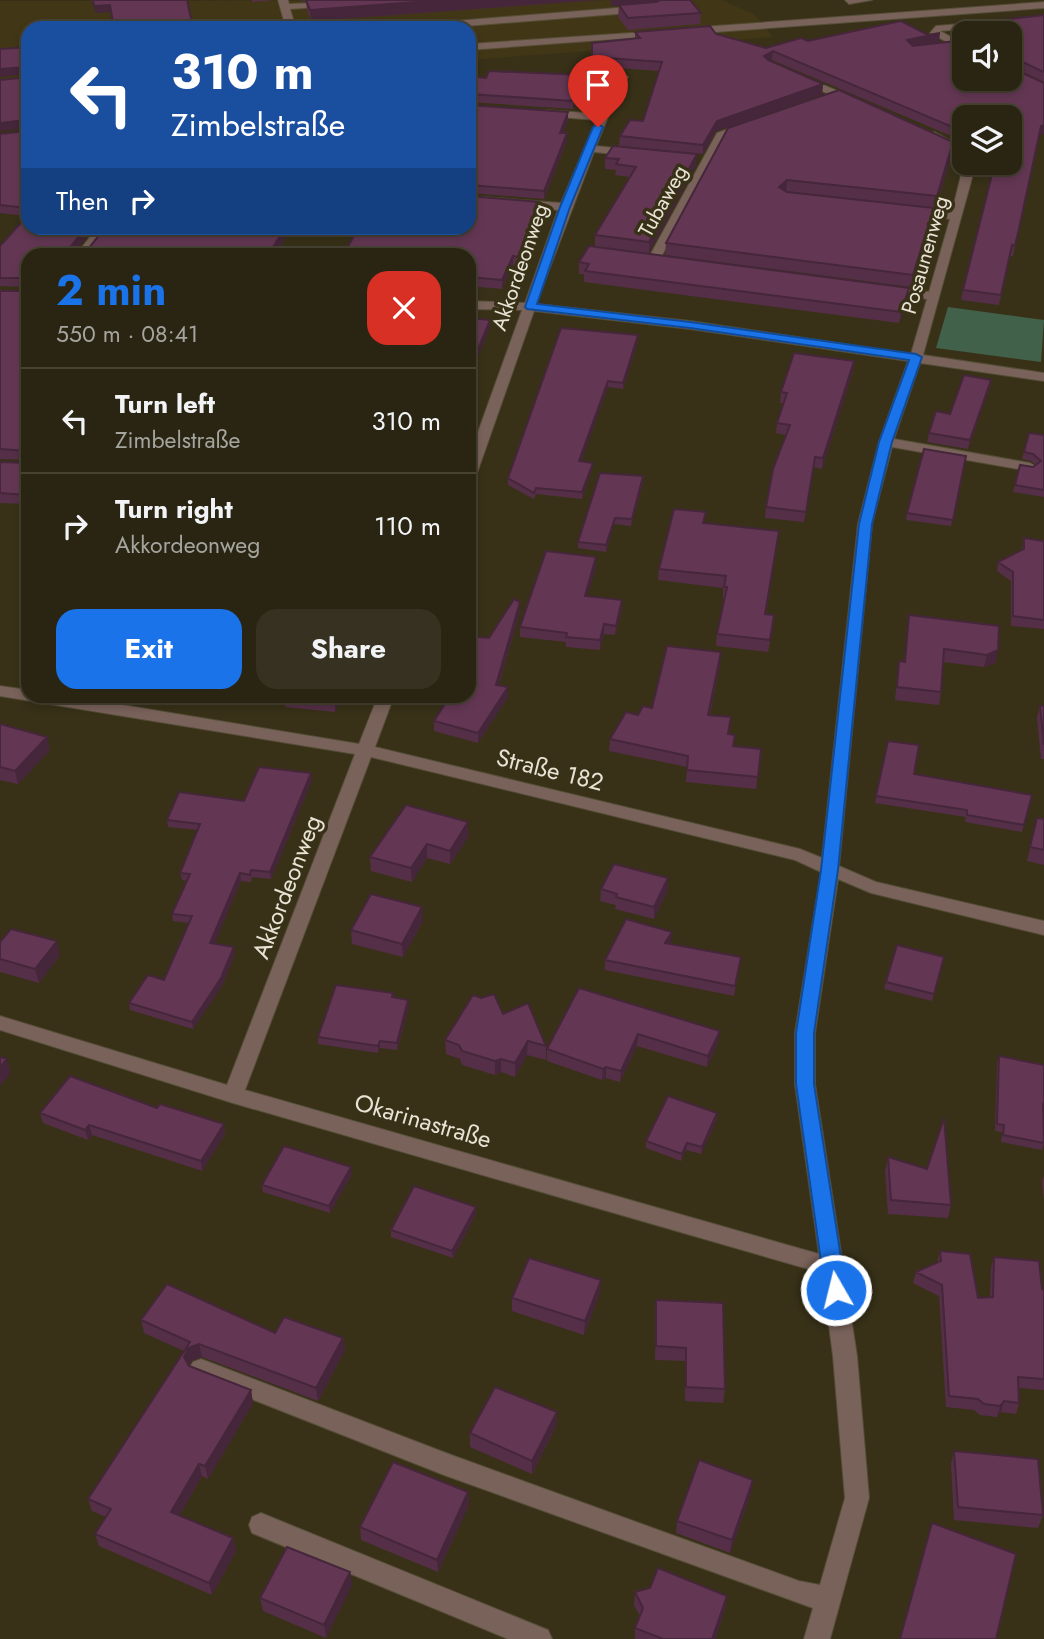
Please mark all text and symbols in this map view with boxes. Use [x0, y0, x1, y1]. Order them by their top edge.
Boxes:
map controls [952, 21, 1022, 175]
button: sound [952, 21, 1022, 91]
text: 310 m [171, 37, 314, 107]
icon: left [56, 49, 147, 140]
pin [568, 55, 628, 127]
icon: arrive [579, 66, 617, 104]
text: Zimbelstraße [171, 102, 345, 148]
button: layers [952, 105, 1022, 175]
street label: Tubaweg [631, 160, 695, 242]
text: Then [56, 182, 109, 220]
icon: right [123, 182, 161, 220]
street label: Posaunenweg [894, 192, 956, 318]
street label: Akkordeonweg [484, 199, 556, 335]
text: 2 min [56, 260, 166, 321]
button: close [367, 271, 441, 345]
text: 550 m · 08:41 [56, 317, 198, 351]
text: Turn left [115, 385, 215, 423]
icon: left [56, 402, 94, 440]
text: 310 m [371, 402, 441, 440]
text: Zimbelstraße [115, 423, 240, 457]
text: Turn right [115, 490, 233, 528]
icon: right [56, 507, 94, 545]
text: 110 m [374, 507, 441, 545]
text: Akkordeonweg [115, 528, 260, 562]
button: Exit [56, 609, 242, 689]
button: Share [256, 609, 441, 689]
street label: Straße 182 [493, 739, 607, 800]
street label: Akkordeonweg [243, 810, 330, 964]
street label: Okarinastraße [351, 1084, 496, 1157]
position arrow [799, 1253, 873, 1327]

